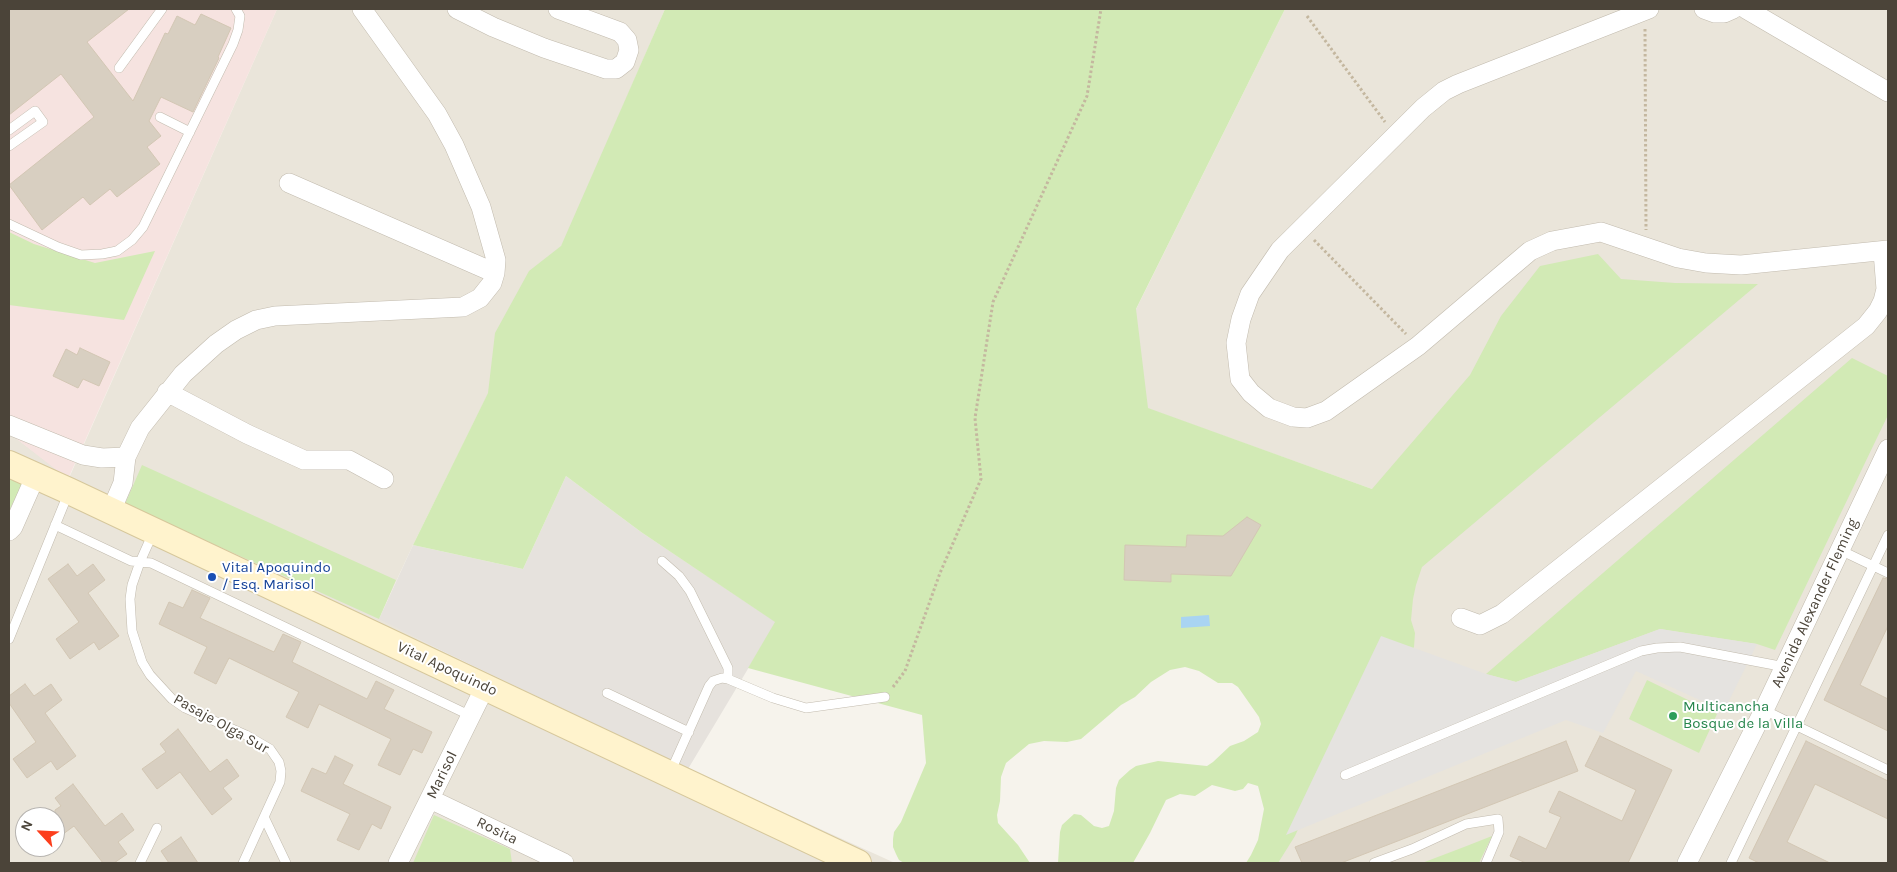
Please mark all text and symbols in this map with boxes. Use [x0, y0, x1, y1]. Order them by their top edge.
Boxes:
street label: Avenida Alexander Fleming [1768, 516, 1862, 690]
place label: Vital Apoquindo / Esq. Marisol [222, 559, 331, 594]
marker: Vital Apoquindo / Esq. Marisol [206, 571, 218, 583]
street label: Vital Apoquindo [394, 638, 500, 700]
street label: Pasaje Olga Sur [170, 690, 272, 758]
place label: Multicancha Bosque de la Villa [1683, 698, 1803, 733]
marker: Multicancha Bosque de la Villa [1667, 710, 1679, 722]
street label: Marisol [423, 748, 461, 802]
north arrow [15, 807, 65, 857]
street label: Rosita [473, 813, 521, 849]
text: N [17, 818, 37, 834]

